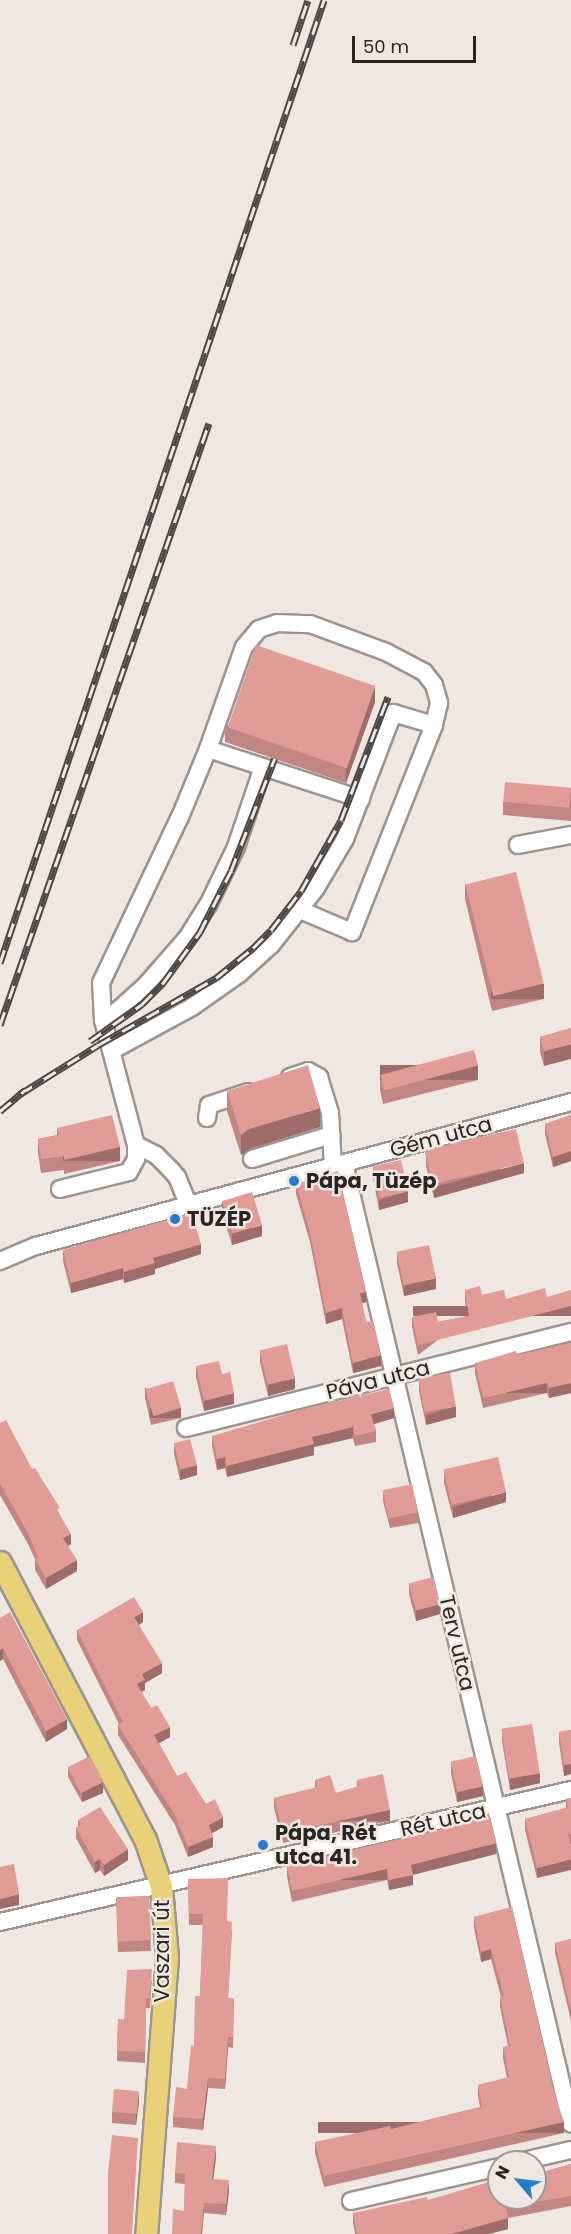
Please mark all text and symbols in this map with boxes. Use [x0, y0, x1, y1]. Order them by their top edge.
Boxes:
scale bar [355, 24, 480, 62]
text: 50 m [363, 34, 409, 59]
street label: Gém utca [387, 1111, 495, 1163]
place label: Pápa, Tüzép [306, 1168, 437, 1194]
marker: Pápa, Tüzép [287, 1174, 301, 1188]
place label: TÜZÉP [187, 1206, 251, 1232]
marker: TÜZÉP [168, 1212, 182, 1226]
street label: Páva utca [324, 1355, 432, 1405]
street label: Terv utca [434, 1593, 480, 1693]
street label: Rét utca [398, 1798, 488, 1842]
place label: Pápa, Rét utca 41. [275, 1820, 377, 1870]
marker: Pápa, Rét utca 41. [256, 1838, 270, 1852]
street label: Vaszari út [149, 1900, 175, 2002]
north arrow [487, 2150, 547, 2210]
text: N [489, 2162, 515, 2183]

